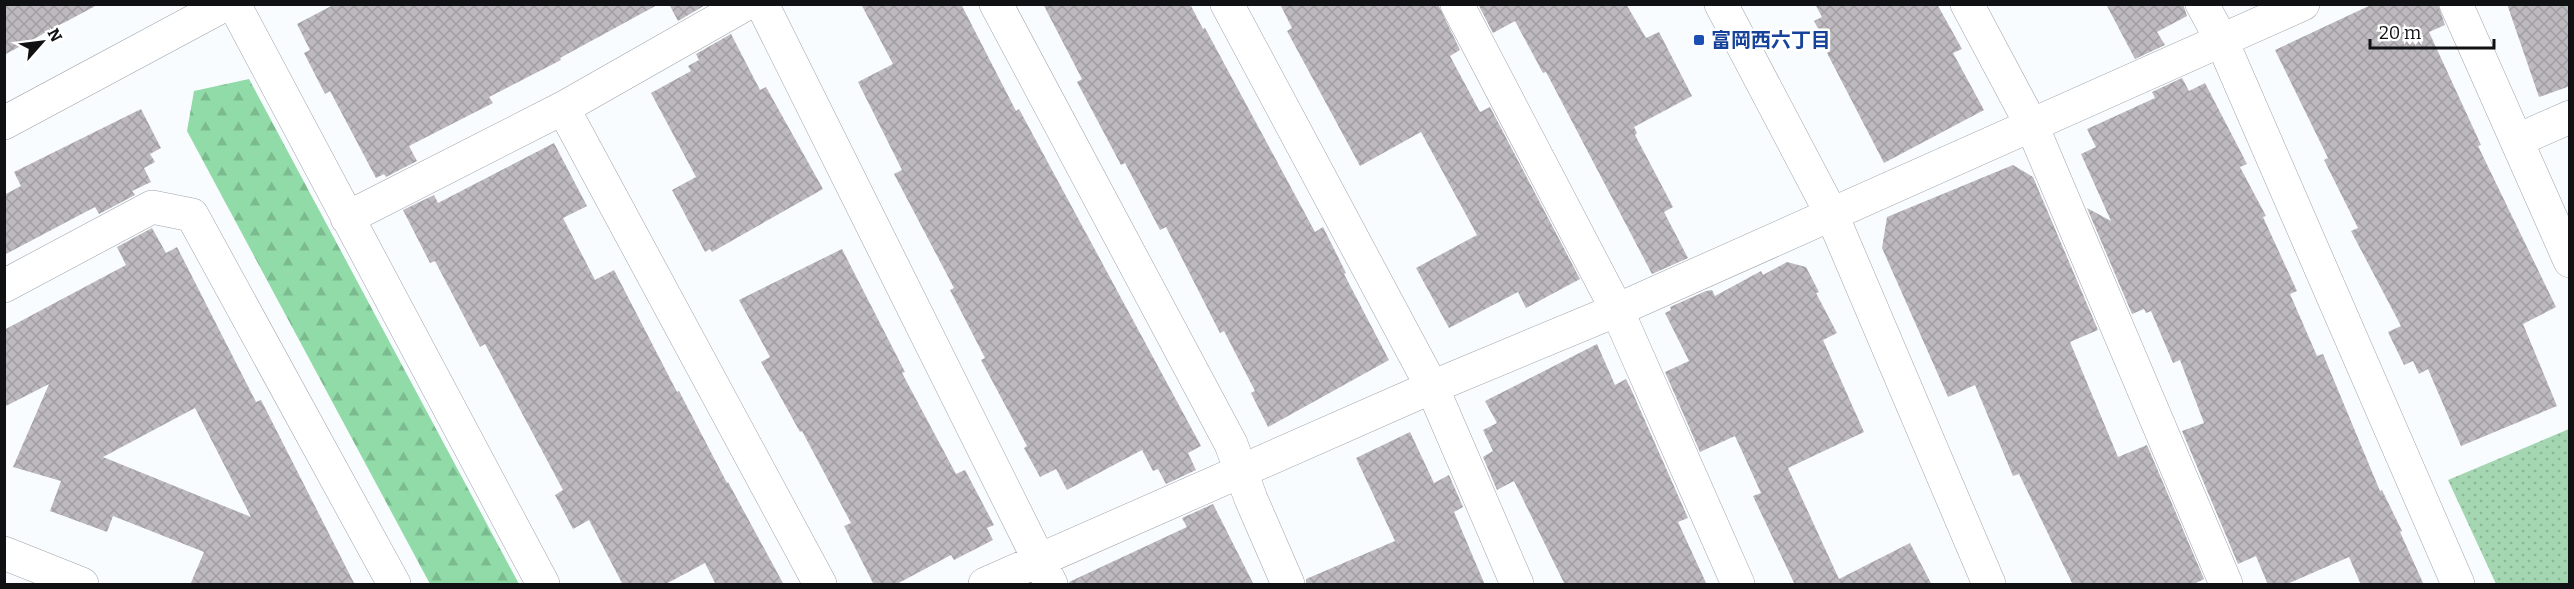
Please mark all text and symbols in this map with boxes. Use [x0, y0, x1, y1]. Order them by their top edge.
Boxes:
north arrow [12, 12, 72, 72]
scale bar [2370, 12, 2494, 50]
text: 20 m [2379, 22, 2421, 44]
text: N [44, 25, 66, 45]
place label: 富岡西六丁目 [1711, 28, 1831, 52]
marker: 富岡西六丁目 [1692, 33, 1706, 47]

